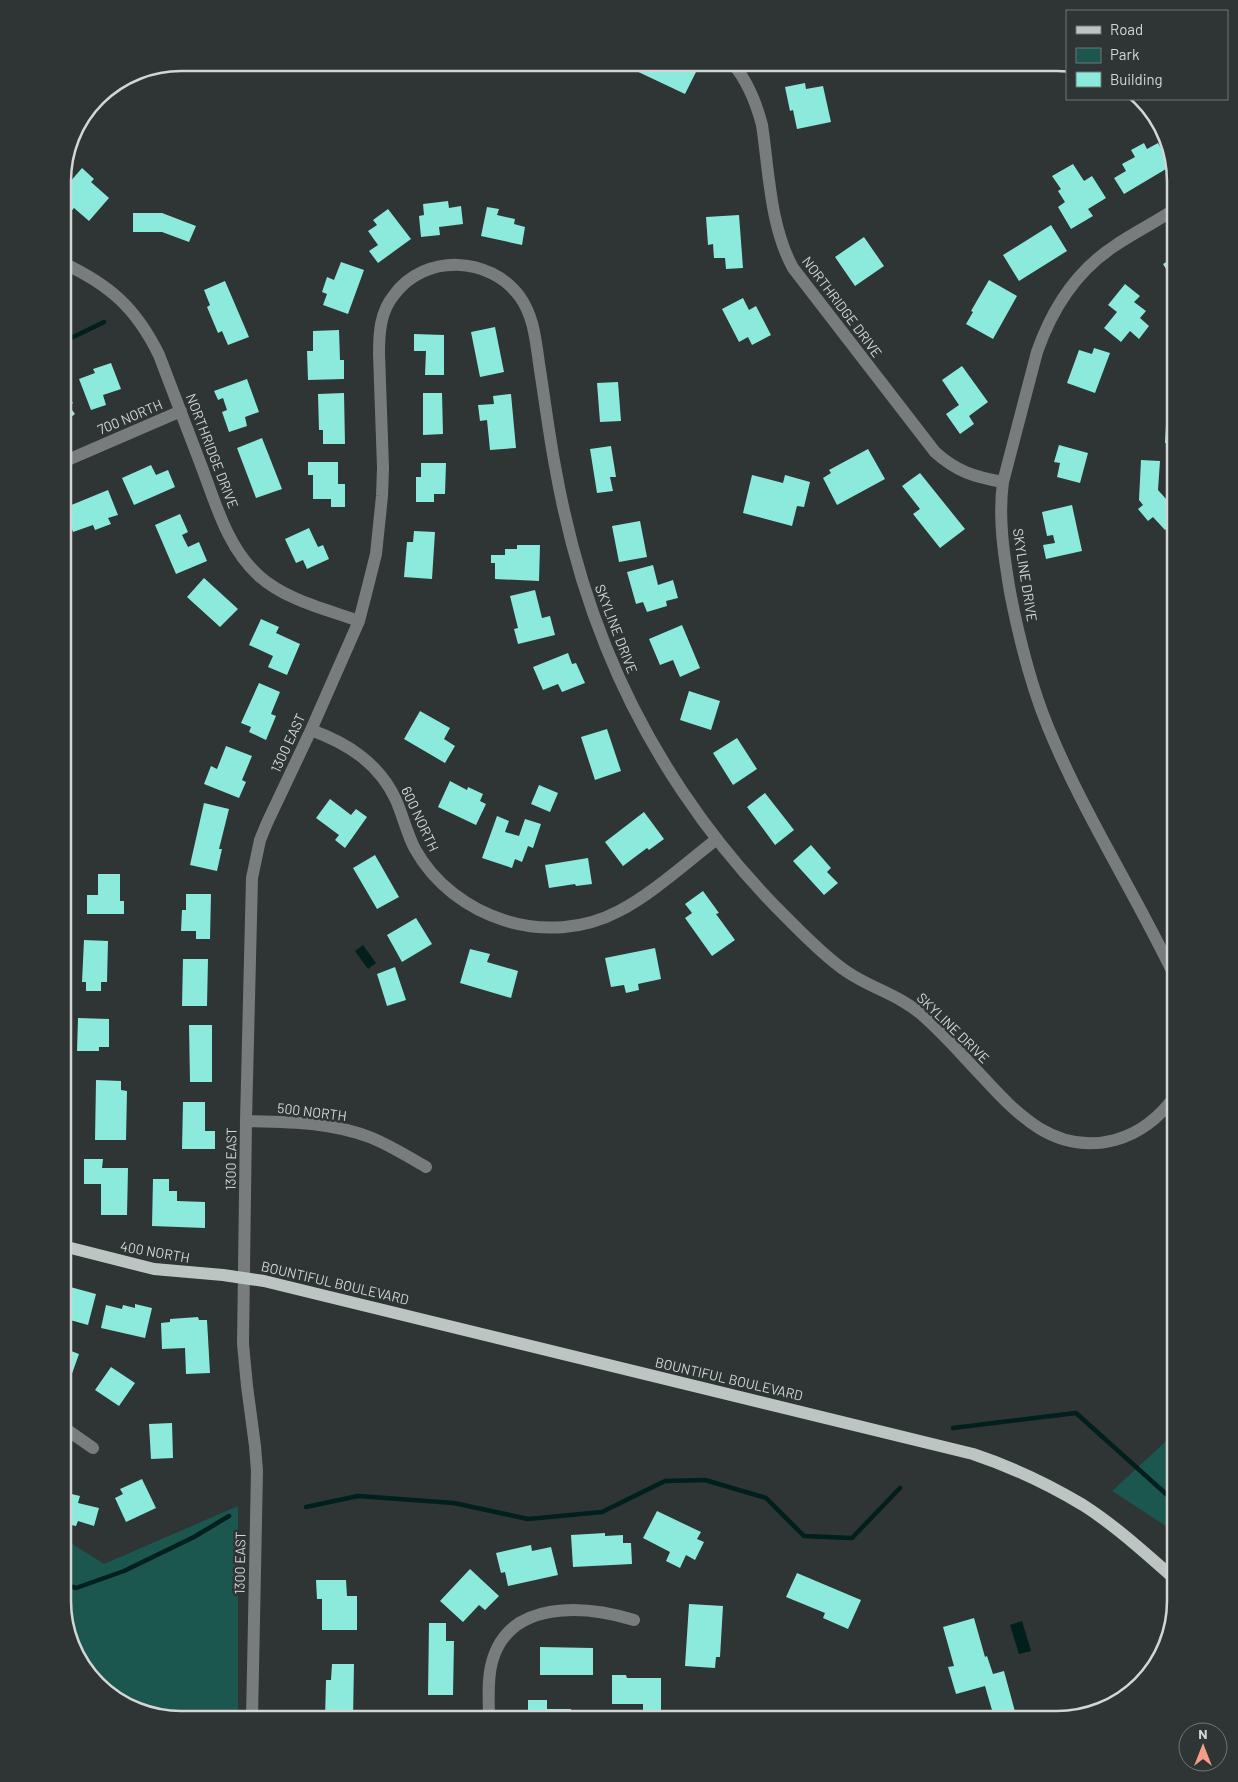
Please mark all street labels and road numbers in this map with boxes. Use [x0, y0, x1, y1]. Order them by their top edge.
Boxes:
street label: NORTHRIDGE DRIVE [799, 253, 886, 360]
street label: NORTHRIDGE DRIVE [183, 391, 242, 511]
street label: 700 NORTH [95, 395, 165, 438]
street label: SKYLINE DRIVE [1010, 527, 1041, 623]
street label: SKYLINE DRIVE [592, 582, 641, 676]
street label: 1300 EAST [267, 711, 309, 775]
street label: 600 NORTH [398, 784, 443, 854]
street label: SKYLINE DRIVE [914, 989, 993, 1066]
street label: 500 NORTH [276, 1099, 348, 1124]
street label: 1300 EAST [221, 1127, 240, 1191]
street label: 400 NORTH [119, 1237, 191, 1266]
street label: BOUNTIFUL BOULEVARD [260, 1257, 411, 1308]
street label: BOUNTIFUL BOULEVARD [654, 1353, 805, 1404]
street label: 1300 EAST [230, 1531, 249, 1595]

